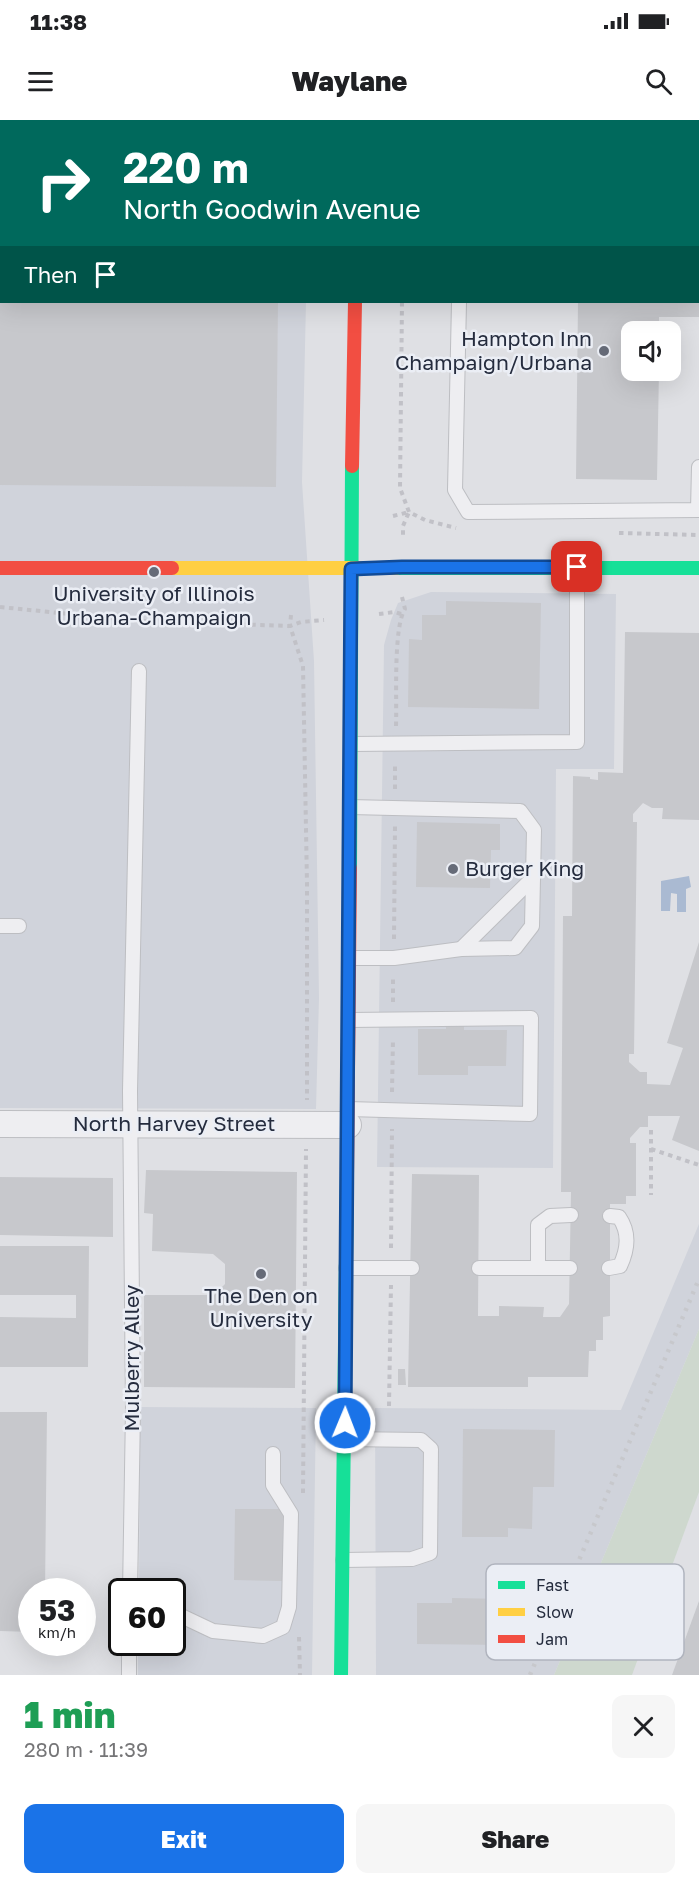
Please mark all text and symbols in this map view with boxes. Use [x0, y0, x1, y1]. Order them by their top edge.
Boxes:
text: 11:38 [30, 8, 87, 35]
icon: menu [24, 65, 57, 98]
text: Waylane [292, 65, 407, 97]
icon: search [642, 65, 675, 98]
text: 220 m [123, 142, 249, 192]
icon: right [24, 144, 102, 222]
text: North Goodwin Avenue [123, 193, 421, 225]
icon: arrive [89, 258, 122, 291]
text: Then [24, 261, 77, 288]
map controls [621, 321, 681, 381]
button: sound [621, 321, 681, 381]
place label: Hampton Inn Champaign/Urbana [395, 325, 592, 375]
marker: Hampton Inn Champaign/Urbana [597, 344, 611, 358]
pin [551, 541, 602, 592]
icon: arrive [560, 550, 593, 583]
marker: University of Illinois Urbana-Champaign [147, 565, 161, 579]
place label: University of Illinois Urbana-Champaign [53, 580, 255, 630]
place label: Burger King [465, 855, 584, 881]
marker: Burger King [446, 862, 460, 876]
street label: North Harvey Street [73, 1110, 275, 1136]
marker: The Den on University [254, 1267, 268, 1281]
place label: The Den on University [204, 1282, 318, 1332]
street label: Mulberry Alley [118, 1284, 144, 1432]
position arrow [313, 1391, 377, 1455]
legend [486, 1564, 684, 1660]
text: Fast [536, 1575, 569, 1595]
speed limit sign: 60 [108, 1578, 186, 1656]
text: 53 [39, 1592, 75, 1628]
text: Slow [536, 1602, 574, 1622]
text: km/h [38, 1623, 76, 1641]
text: Jam [536, 1629, 568, 1649]
text: 1 min [24, 1693, 115, 1736]
button: close [612, 1695, 675, 1758]
text: 280 m · 11:39 [24, 1737, 148, 1761]
button: Exit [24, 1804, 344, 1873]
button: Share [356, 1804, 675, 1873]

